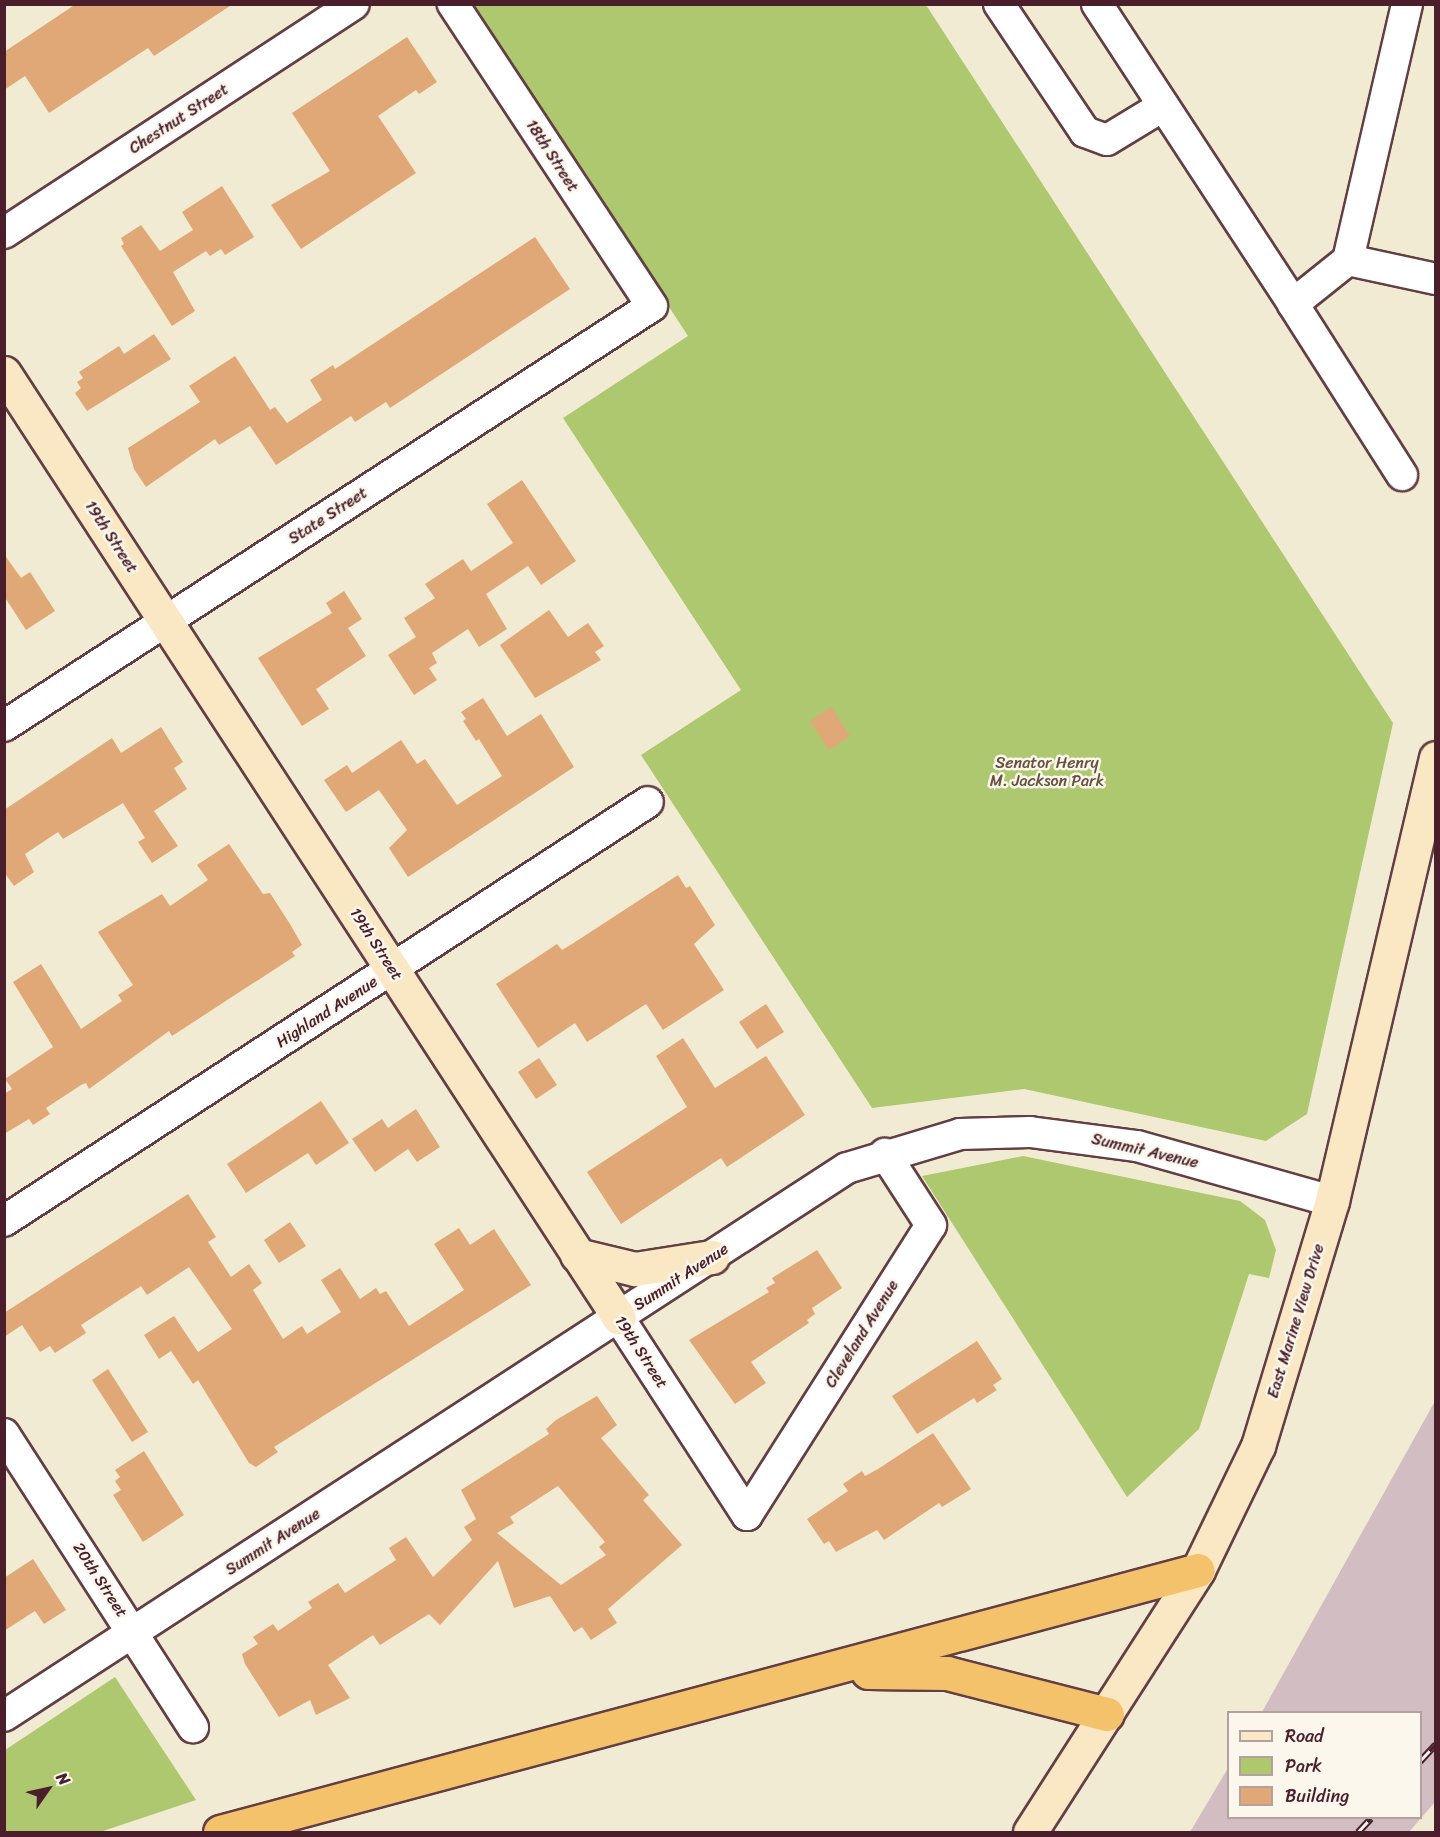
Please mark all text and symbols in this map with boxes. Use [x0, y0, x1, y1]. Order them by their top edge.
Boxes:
street label: Chestnut Street [125, 80, 233, 158]
street label: 18th Street [521, 116, 583, 196]
street label: State Street [285, 483, 371, 549]
street label: 19th Street [80, 497, 142, 577]
park label: Senator Henry M. Jackson Park [990, 753, 1104, 791]
street label: 19th Street [345, 904, 407, 984]
street label: Highland Avenue [273, 972, 381, 1052]
street label: Summit Avenue [1090, 1129, 1200, 1173]
street label: Summit Avenue [630, 1239, 732, 1315]
street label: East Marine View Drive [1263, 1241, 1329, 1401]
street label: Cleveland Avenue [821, 1277, 903, 1391]
street label: 19th Street [610, 1312, 672, 1392]
street label: Summit Avenue [222, 1504, 324, 1580]
street label: 20th Street [69, 1539, 131, 1621]
legend [1227, 1711, 1422, 1819]
text: Road [1285, 1720, 1324, 1752]
text: Park [1285, 1750, 1322, 1782]
north arrow [18, 1759, 78, 1819]
text: N [48, 1766, 78, 1791]
text: Building [1285, 1780, 1349, 1812]

